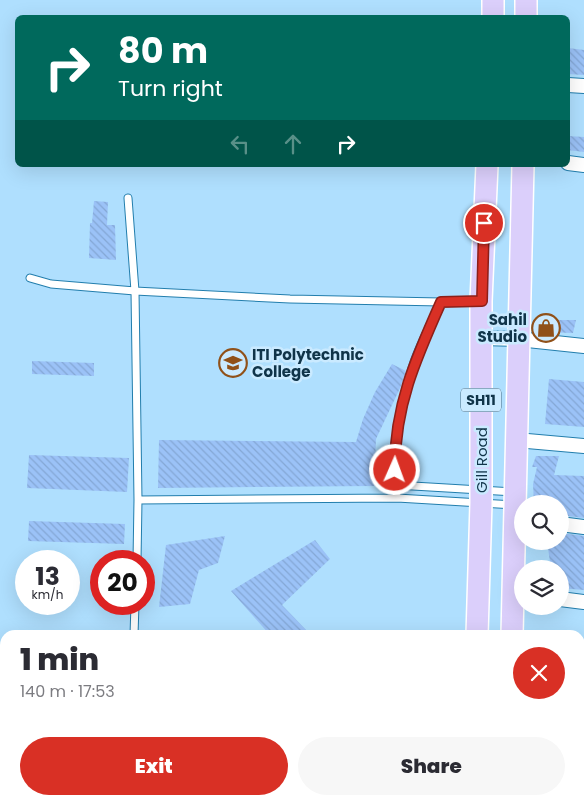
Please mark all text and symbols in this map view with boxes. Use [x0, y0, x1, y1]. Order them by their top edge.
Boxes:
text: 80 m [118, 26, 208, 75]
icon: right [35, 35, 100, 100]
text: Turn right [118, 73, 223, 104]
icon: left [226, 130, 254, 158]
icon: ahead [279, 130, 307, 158]
icon: right [332, 130, 360, 158]
pin [463, 202, 505, 244]
icon: arrive [470, 209, 498, 237]
place label: Sahil Studio [477, 309, 527, 347]
shop icon: Sahil Studio [531, 313, 561, 343]
place label: ITI Polytechnic College [252, 344, 364, 382]
school or university icon: ITI Polytechnic College [218, 348, 248, 378]
road number: SH11 [461, 388, 501, 412]
street label: Gill Road [471, 427, 492, 493]
position arrow [368, 443, 420, 495]
map controls [514, 495, 569, 615]
button: search [514, 495, 569, 550]
speed limit sign: 20 [90, 550, 155, 615]
text: 13 [35, 559, 60, 594]
button: layers [514, 560, 569, 615]
text: km/h [32, 586, 63, 603]
text: 1 min [20, 638, 99, 681]
button: close [513, 647, 565, 699]
text: 140 m · 17:53 [20, 680, 115, 703]
button: Exit [20, 737, 288, 795]
button: Share [298, 737, 565, 795]

